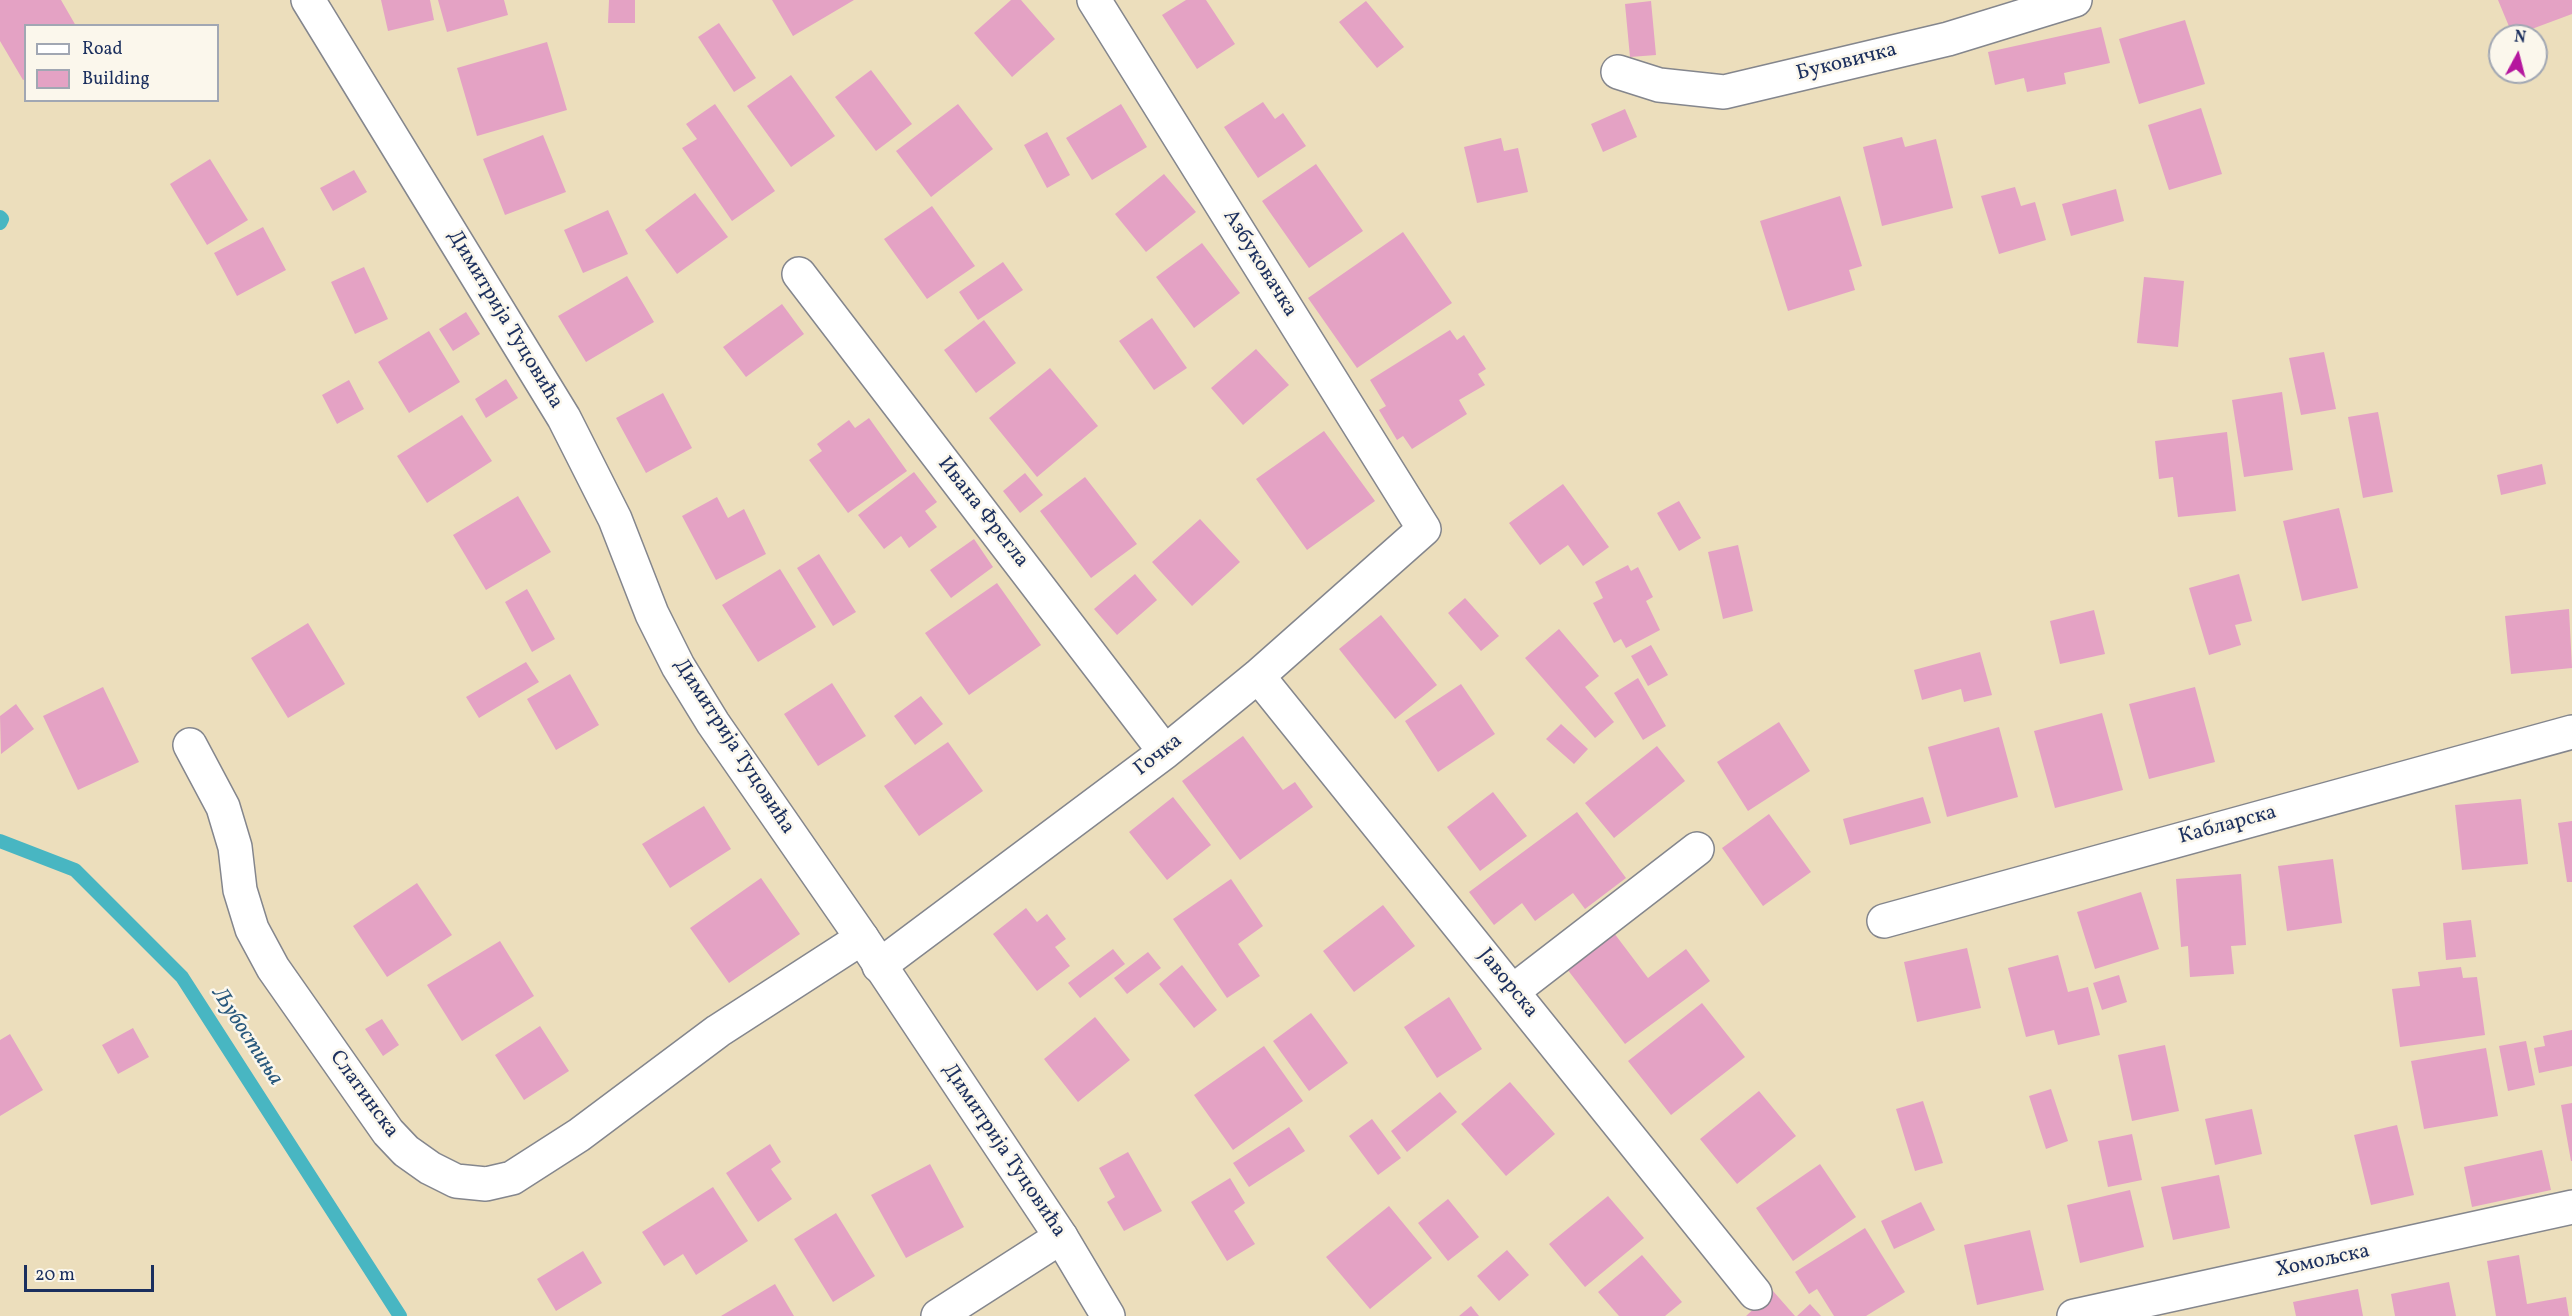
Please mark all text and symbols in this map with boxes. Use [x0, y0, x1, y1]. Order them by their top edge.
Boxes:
legend [24, 24, 219, 102]
north arrow [2488, 24, 2548, 84]
text: N [2513, 26, 2527, 50]
text: Road [82, 37, 123, 62]
street label: Буковичка [1794, 38, 1900, 88]
text: Building [82, 67, 150, 92]
street label: Азбуковачка [1216, 206, 1302, 322]
street label: Димитрија Туцовића [441, 226, 567, 414]
street label: Ивана Фрегла [931, 453, 1033, 573]
street label: Димитрија Туцовића [667, 654, 799, 840]
street label: Гочка [1130, 729, 1188, 783]
street label: Кабларска [2176, 801, 2280, 851]
street label: Јаворска [1471, 944, 1543, 1024]
water label: Љубостиња [204, 983, 288, 1091]
street label: Слатинска [323, 1046, 403, 1144]
street label: Димитрија Туцовића [935, 1059, 1071, 1243]
street label: Хомољска [2274, 1240, 2372, 1284]
scale bar [27, 1253, 158, 1291]
text: 20 m [35, 1263, 75, 1288]

